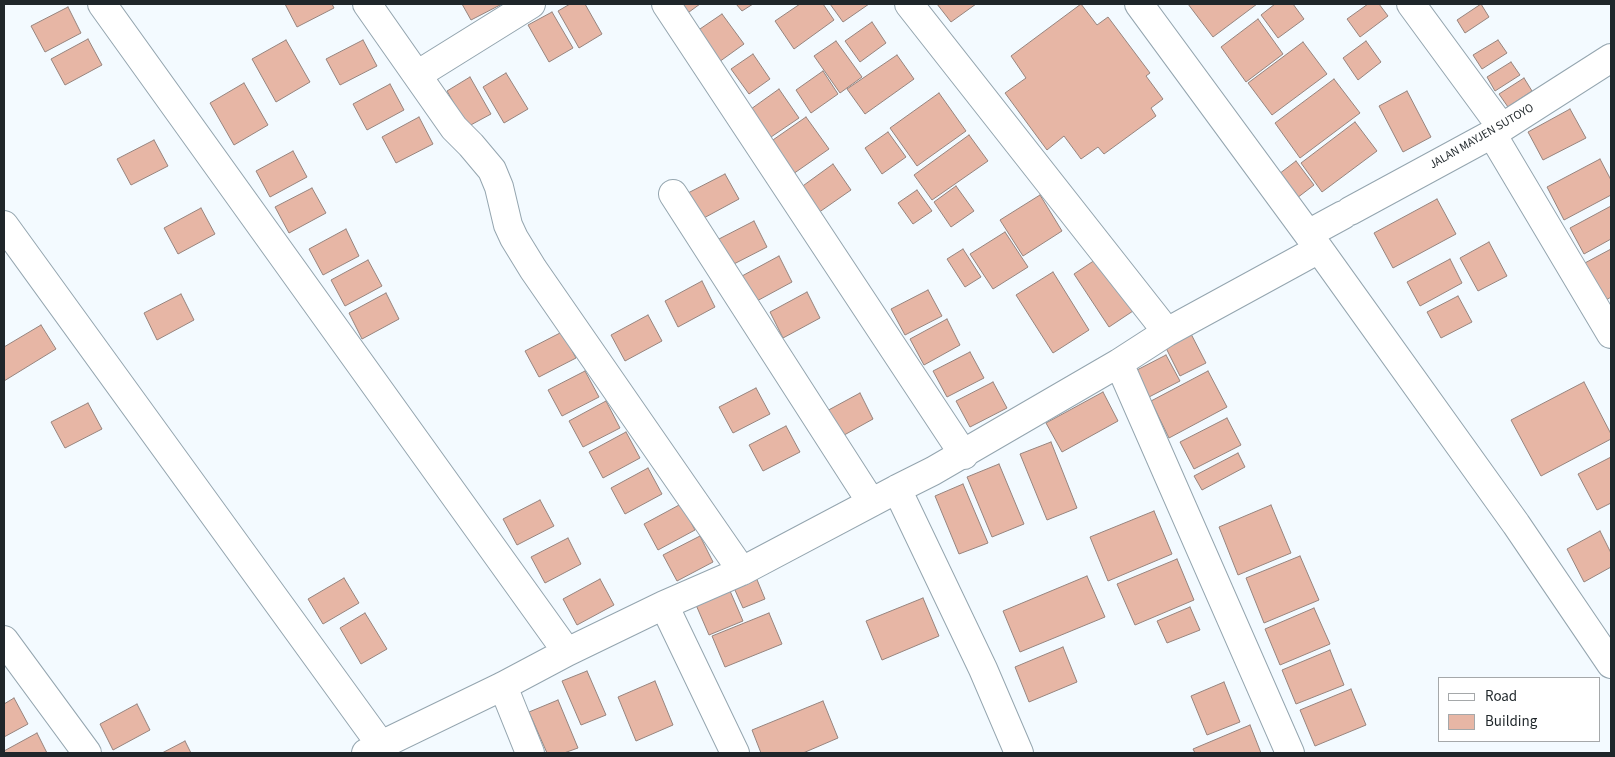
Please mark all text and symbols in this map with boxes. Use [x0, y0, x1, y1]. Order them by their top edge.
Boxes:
street label: JALAN MAYJEN SUTOYO [1427, 101, 1537, 173]
legend [1438, 677, 1600, 742]
text: Road [1485, 686, 1517, 707]
text: Building [1485, 711, 1537, 732]

